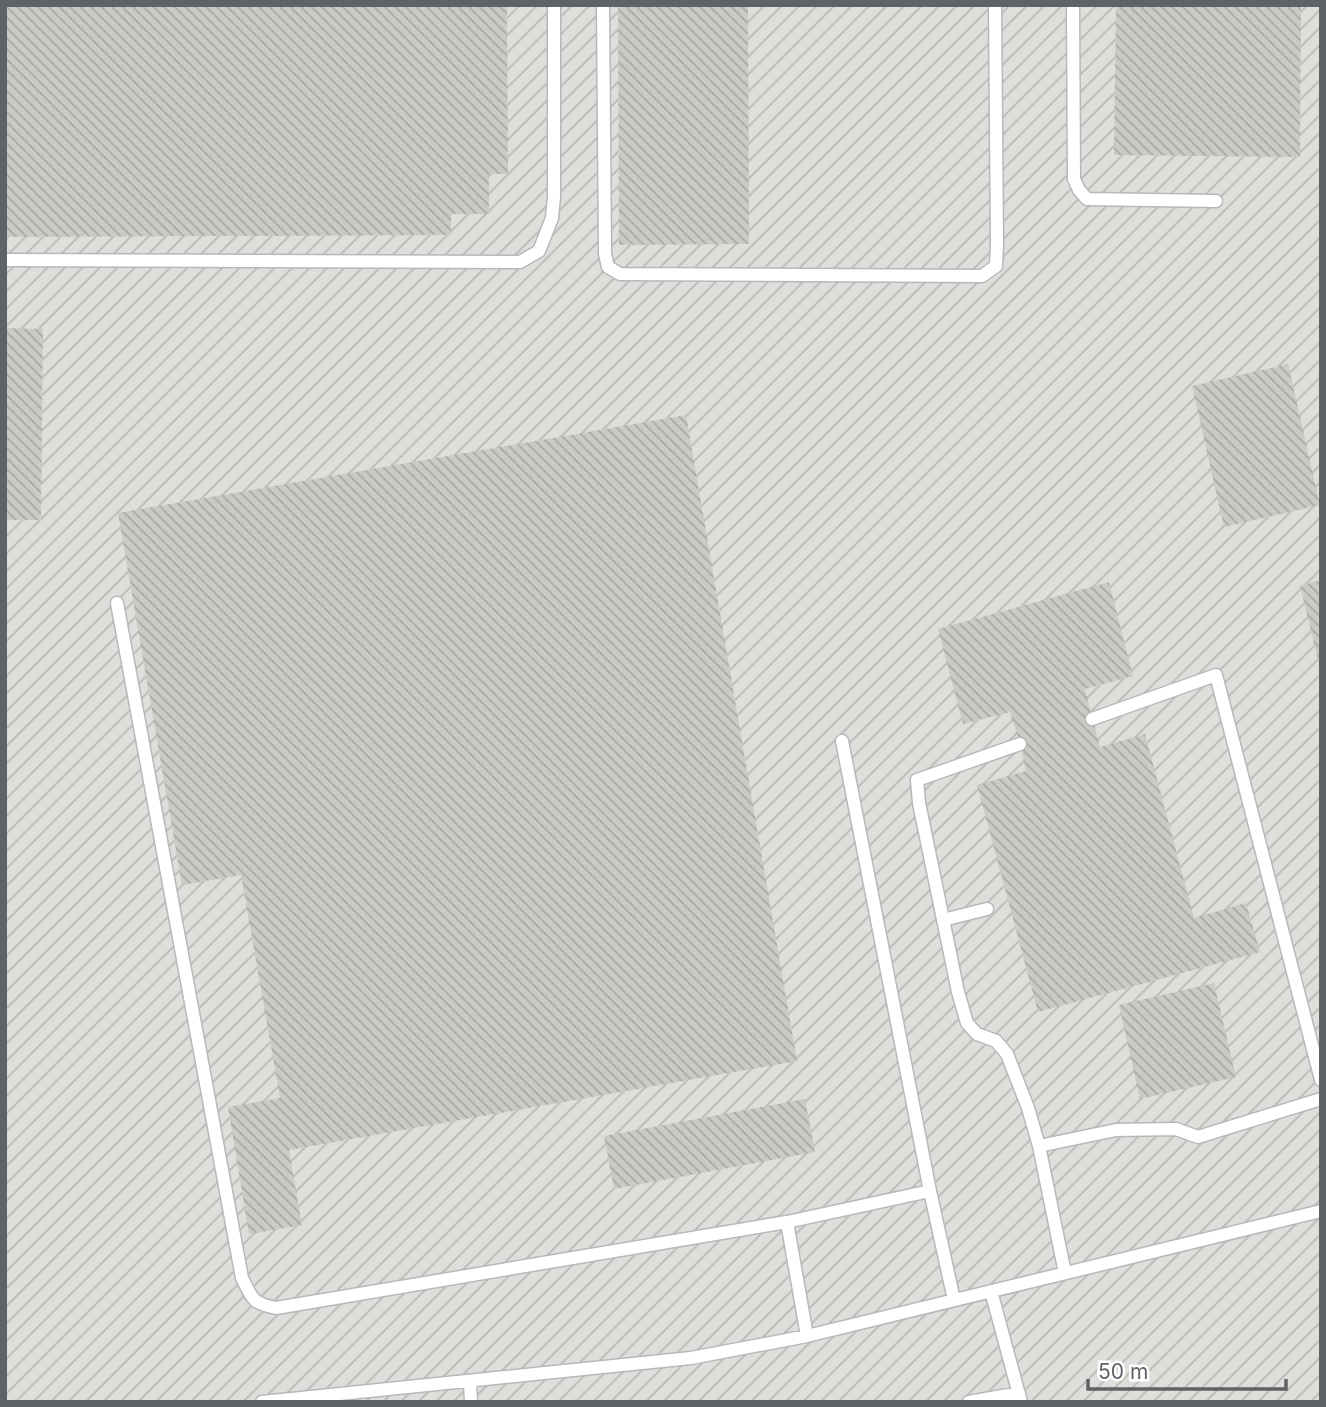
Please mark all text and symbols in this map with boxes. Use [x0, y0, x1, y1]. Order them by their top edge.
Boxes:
scale bar [1088, 1348, 1286, 1392]
text: 50 m [1098, 1359, 1148, 1384]

